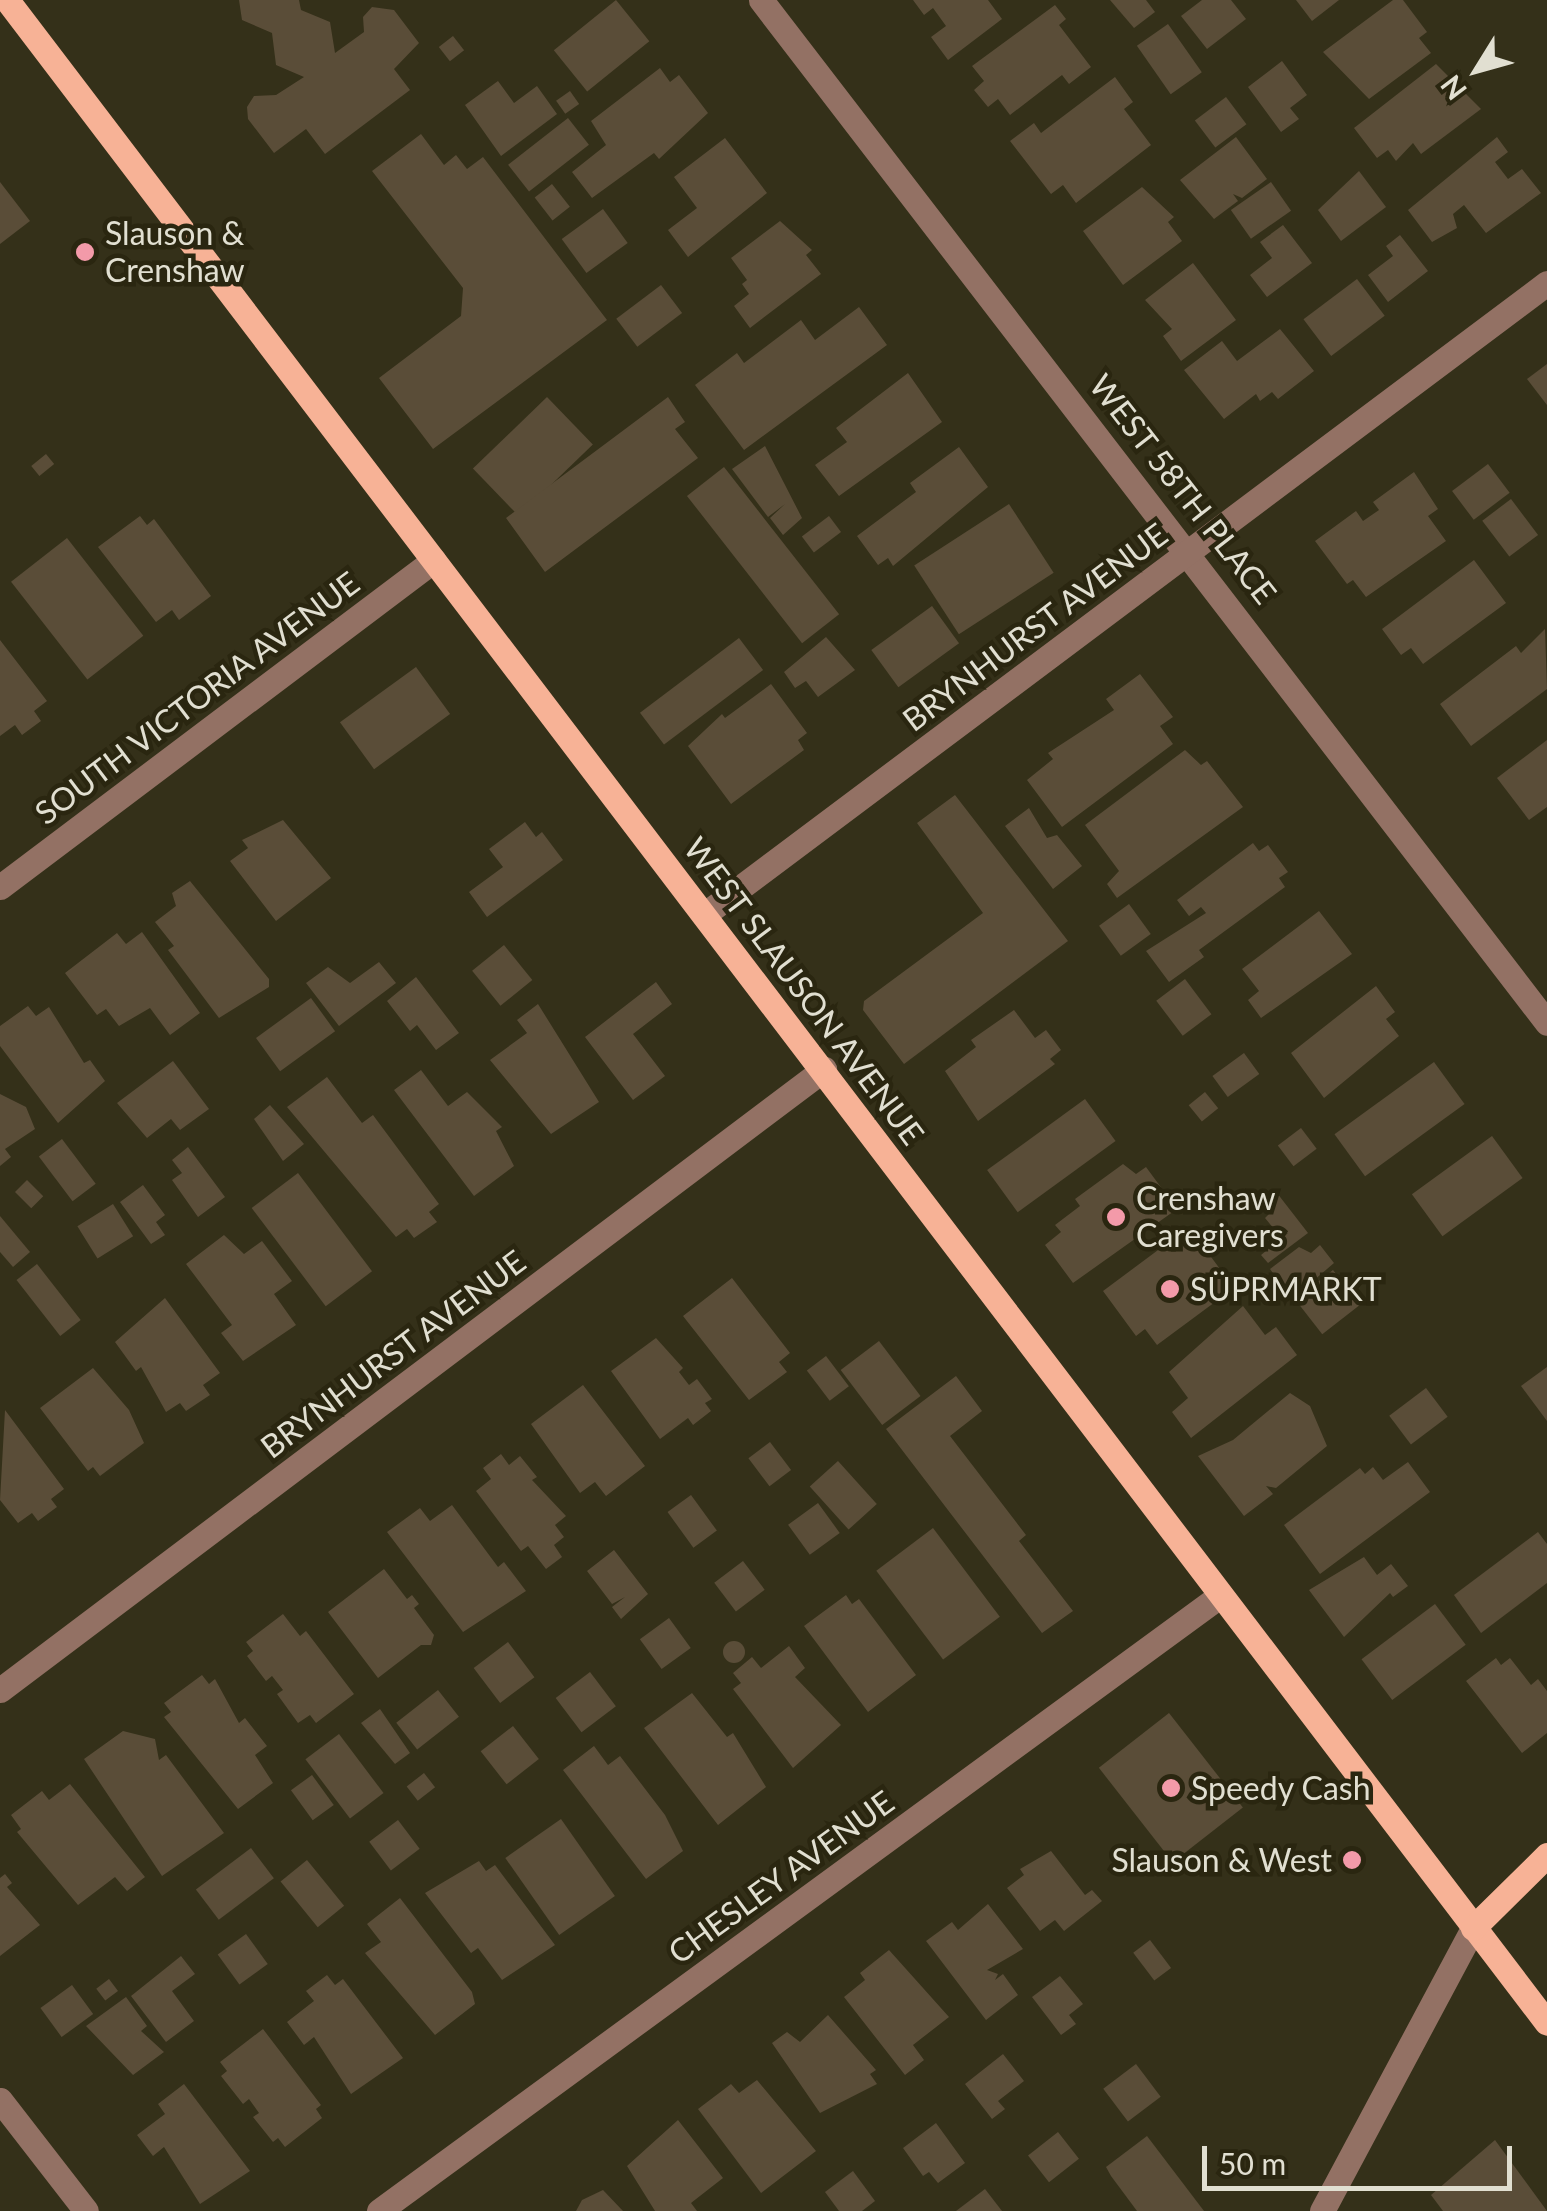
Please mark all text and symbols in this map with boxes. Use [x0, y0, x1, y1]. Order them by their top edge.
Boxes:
north arrow [1427, 20, 1527, 120]
text: N [1433, 69, 1473, 107]
place label: Slauson & Crenshaw [105, 215, 245, 290]
marker: Slauson & Crenshaw [74, 241, 96, 263]
street label: WEST 58TH PLACE [1081, 366, 1285, 612]
street label: BRYNHURST AVENUE [894, 514, 1176, 740]
street label: SOUTH VICTORIA AVENUE [26, 563, 368, 833]
street label: WEST SLAUSON AVENUE [675, 829, 933, 1153]
place label: Crenshaw Caregivers [1136, 1180, 1284, 1255]
marker: Crenshaw Caregivers [1105, 1206, 1127, 1228]
street label: BRYNHURST AVENUE [252, 1241, 534, 1467]
place label: SÜPRMARKT [1190, 1270, 1382, 1308]
marker: SÜPRMARKT [1159, 1278, 1181, 1300]
place label: Speedy Cash [1191, 1769, 1371, 1807]
marker: Speedy Cash [1160, 1777, 1182, 1799]
street label: CHESLEY AVENUE [660, 1782, 902, 1972]
place label: Slauson & West [1111, 1841, 1332, 1879]
marker: Slauson & West [1341, 1849, 1363, 1871]
scale bar [1207, 2126, 1517, 2188]
text: 50 m [1219, 2145, 1286, 2181]

